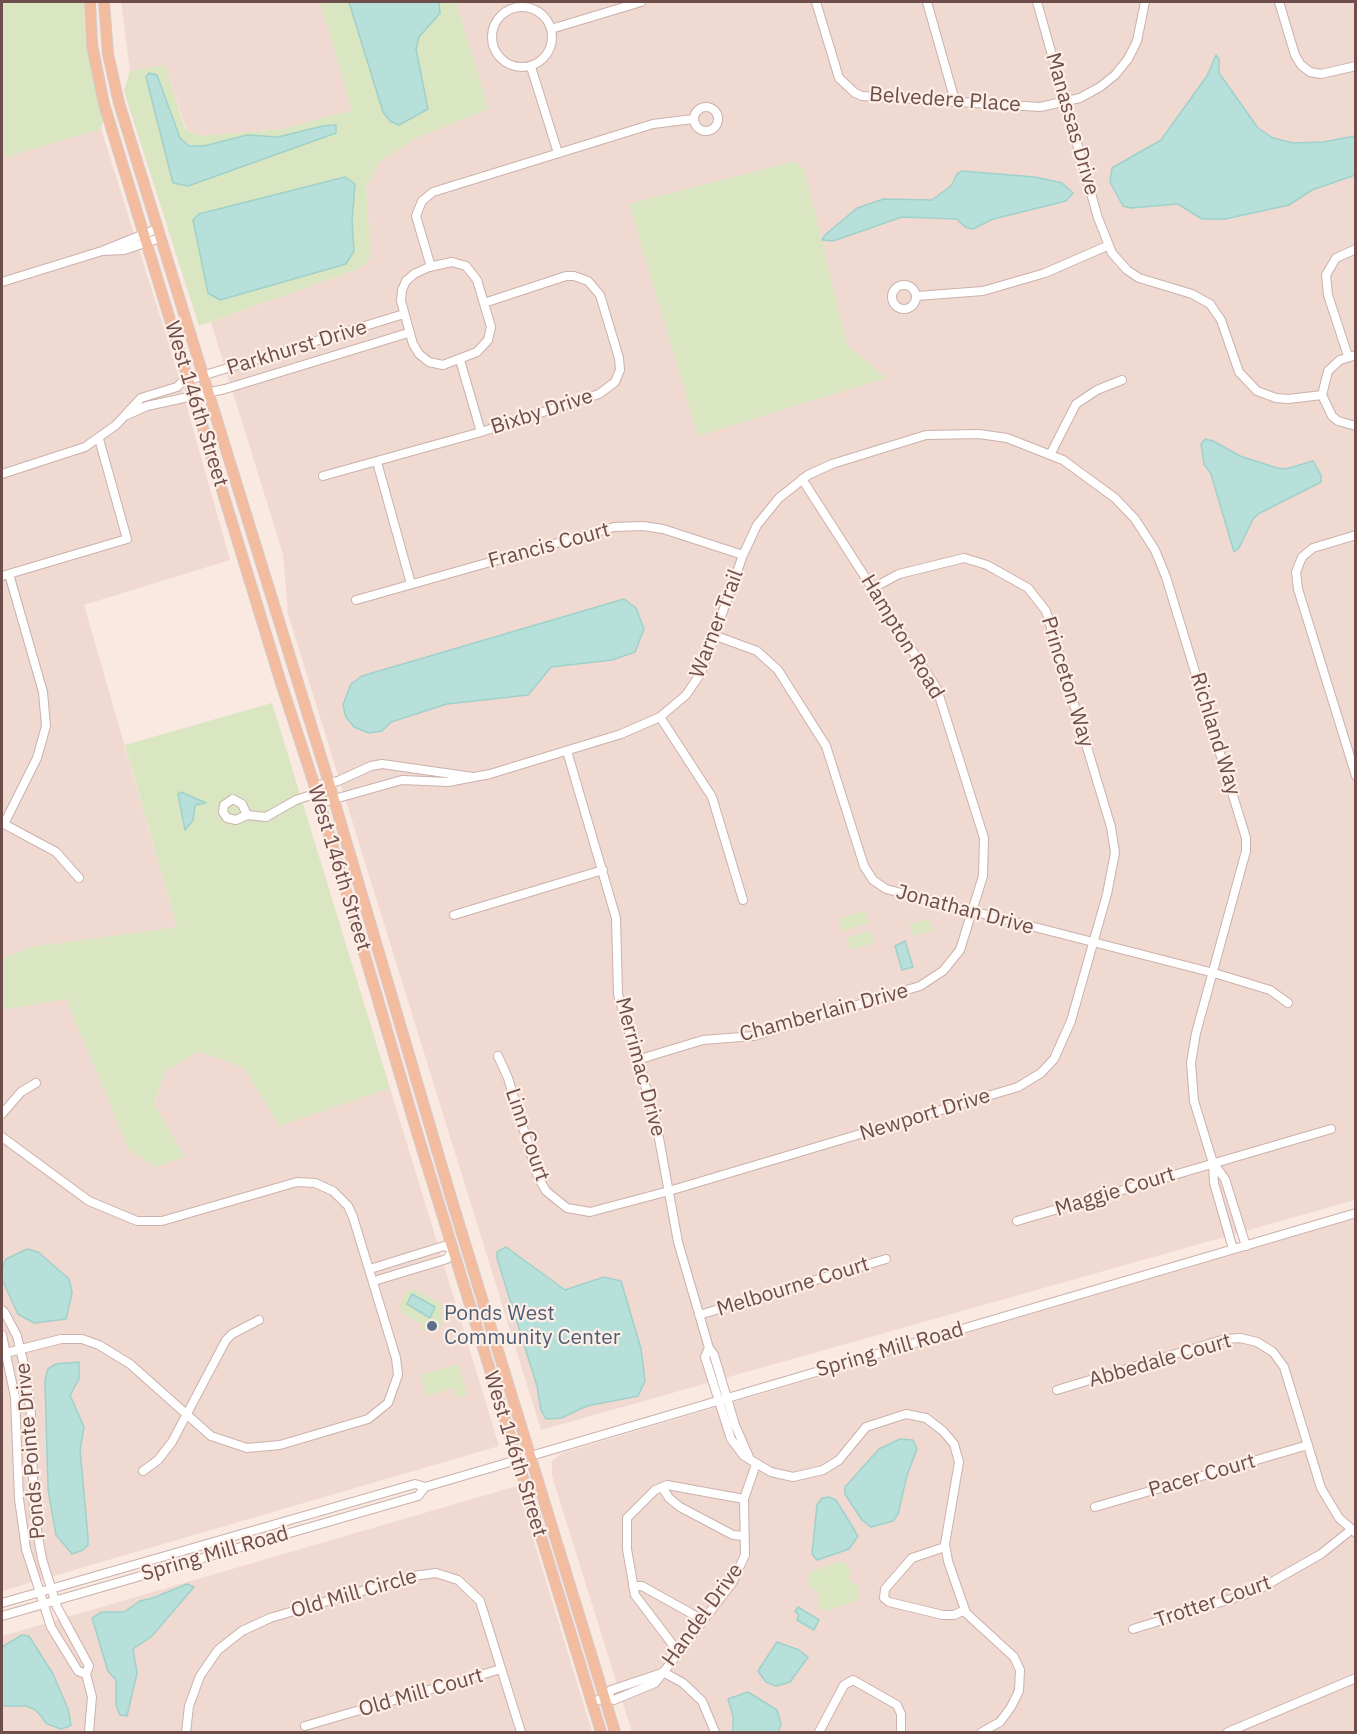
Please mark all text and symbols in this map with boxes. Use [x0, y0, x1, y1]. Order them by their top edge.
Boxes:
street label: Manassas Drive [1040, 50, 1104, 198]
street label: Belvedere Place [868, 82, 1022, 118]
street label: Parkhurst Drive [224, 315, 370, 381]
street label: West 146th Street [159, 318, 233, 490]
street label: Bixby Drive [488, 384, 596, 440]
street label: Francis Court [485, 518, 613, 574]
street label: Warner Trail [685, 566, 749, 682]
street label: Hampton Road [855, 570, 949, 704]
street label: Princeton Way [1035, 614, 1099, 750]
street label: Richland Way [1184, 669, 1246, 799]
street label: West 146th Street [302, 782, 376, 954]
street label: Jonathan Drive [893, 879, 1037, 941]
street label: Chamberlain Drive [737, 978, 911, 1048]
street label: Merrimac Drive [609, 995, 671, 1139]
street label: Newport Drive [857, 1083, 993, 1147]
street label: Linn Court [499, 1085, 555, 1185]
street label: Maggie Court [1052, 1162, 1178, 1222]
street label: Melbourne Court [714, 1252, 872, 1322]
place label: Ponds West Community Center [444, 1301, 620, 1351]
street label: Spring Mill Road [813, 1317, 967, 1383]
marker: Ponds West Community Center [425, 1319, 439, 1333]
street label: Abbedale Court [1086, 1329, 1234, 1393]
street label: Ponds Pointe Drive [11, 1362, 51, 1540]
street label: West 146th Street [478, 1368, 552, 1540]
street label: Pacer Court [1146, 1449, 1258, 1503]
street label: Spring Mill Road [138, 1521, 292, 1587]
street label: Handel Drive [657, 1559, 749, 1671]
street label: Old Mill Circle [288, 1564, 420, 1624]
street label: Trotter Court [1152, 1570, 1274, 1634]
street label: Old Mill Court [356, 1663, 486, 1723]

